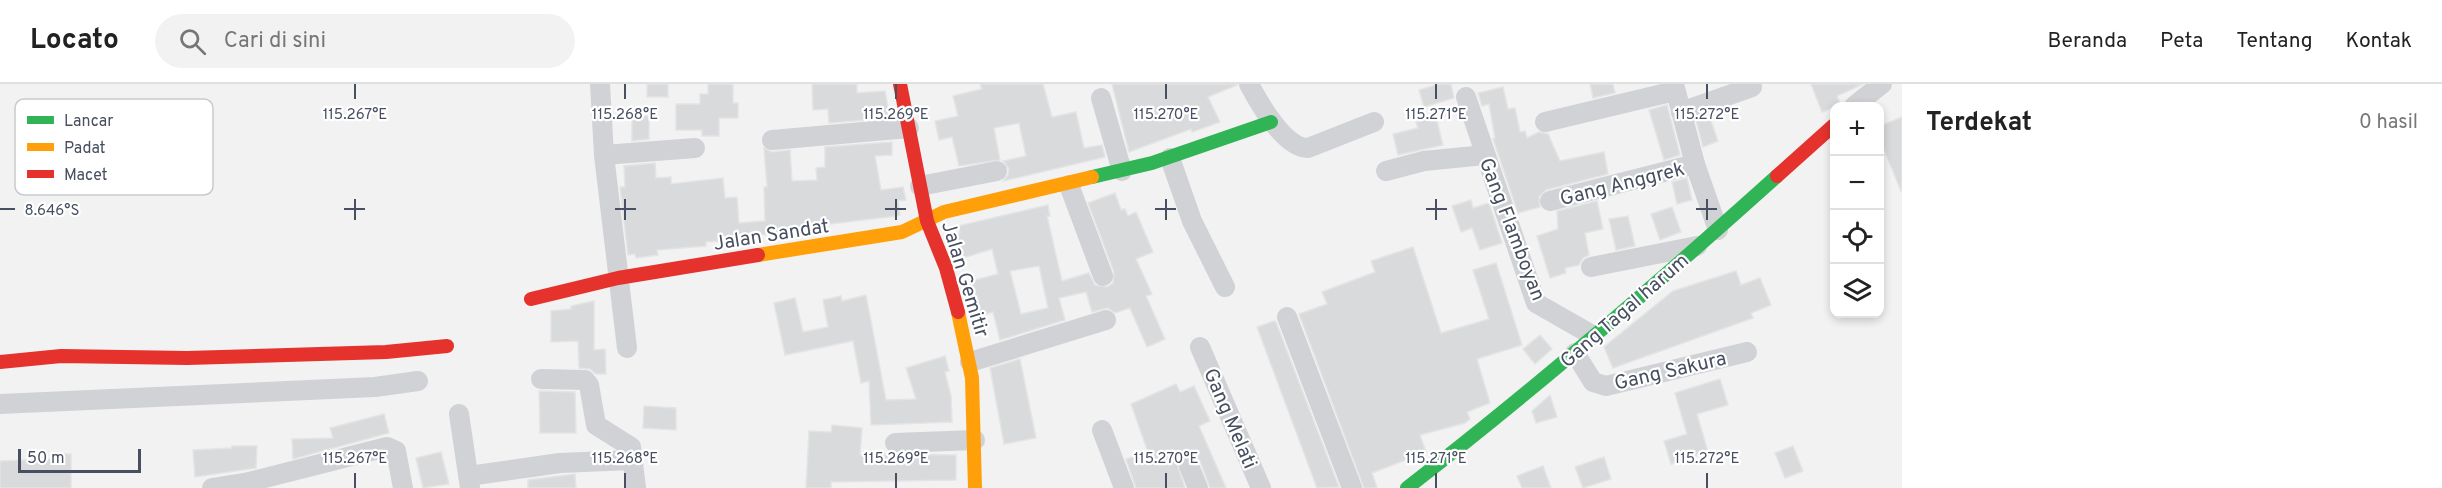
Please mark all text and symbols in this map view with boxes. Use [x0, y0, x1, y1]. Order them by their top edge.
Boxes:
search box [155, 14, 575, 68]
text: Locato [30, 23, 119, 59]
icon: search [176, 25, 209, 58]
text: Cari di sini [224, 28, 326, 55]
text: Beranda [2048, 28, 2127, 55]
text: Peta [2160, 28, 2203, 55]
text: Tentang [2236, 28, 2313, 55]
text: Kontak [2346, 28, 2412, 55]
legend [15, 99, 213, 195]
map controls [1830, 102, 1884, 318]
button: + [1830, 102, 1884, 156]
text: 115.267°E [323, 106, 387, 125]
text: 115.268°E [592, 106, 658, 125]
text: 115.269°E [863, 106, 929, 125]
text: 115.270°E [1133, 106, 1199, 125]
text: 115.271°E [1405, 106, 1467, 125]
text: 115.272°E [1675, 106, 1739, 125]
text: Terdekat [1926, 107, 2032, 140]
text: 0 hasil [2359, 110, 2418, 136]
text: Lancar [64, 112, 114, 132]
text: Padat [64, 139, 106, 159]
street label: Gang Flamboyan [1472, 155, 1550, 305]
button: − [1830, 156, 1884, 210]
street label: Gang Anggrek [1557, 157, 1688, 213]
text: Macet [64, 166, 108, 186]
text: 8.646°S [25, 202, 79, 221]
button: locate [1830, 210, 1884, 264]
street label: Jalan Sandat [712, 214, 831, 258]
street label: Jalan Gemitir [934, 218, 994, 341]
street label: Gang Tagal harum [1556, 248, 1695, 375]
button: layers [1830, 264, 1884, 318]
street label: Gang Sakura [1612, 346, 1729, 397]
street label: Gang Melati [1196, 365, 1262, 473]
scale bar [18, 446, 141, 474]
text: 50 m [27, 449, 65, 469]
text: 115.267°E [323, 450, 387, 469]
text: 115.268°E [592, 450, 658, 469]
text: 115.269°E [863, 450, 929, 469]
text: 115.270°E [1133, 450, 1199, 469]
text: 115.271°E [1405, 450, 1467, 469]
text: 115.272°E [1675, 450, 1739, 469]

